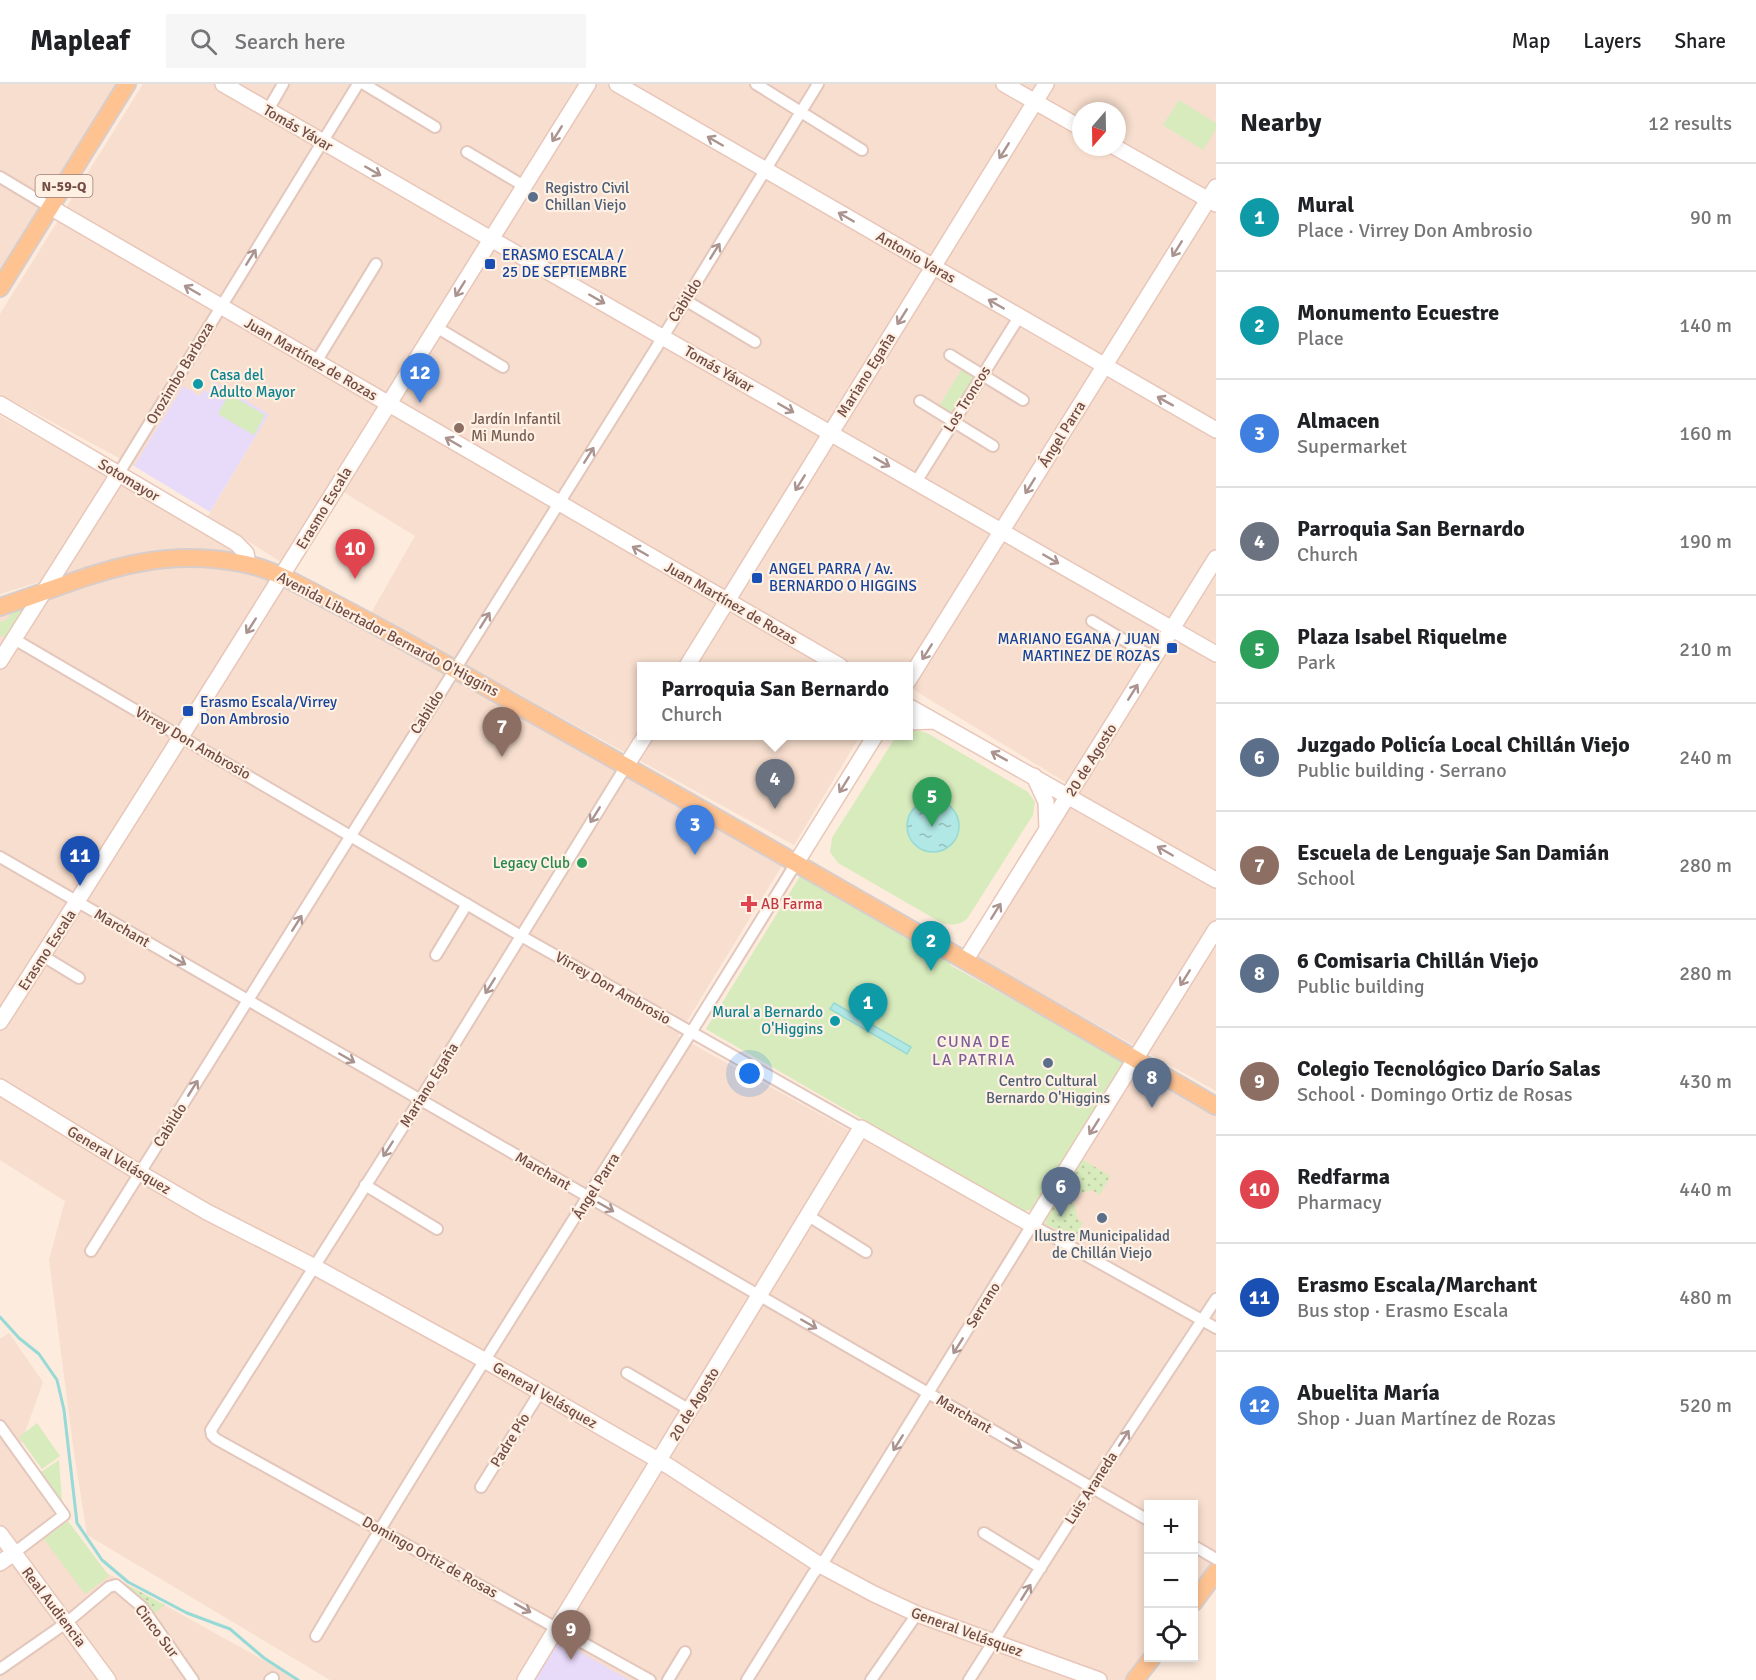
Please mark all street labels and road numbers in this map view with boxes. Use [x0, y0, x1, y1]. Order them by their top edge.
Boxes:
street label: Tomás Yávar [260, 101, 336, 155]
road number: N-59-Q [36, 175, 92, 197]
street label: Antonio Varas [873, 227, 959, 287]
street label: Cabildo [664, 274, 706, 325]
street label: Juan Martínez de Rozas [241, 314, 381, 405]
street label: Orozimbo Barboza [142, 318, 218, 428]
street label: Mariano Egaña [833, 329, 899, 421]
street label: Tomás Yávar [681, 342, 757, 396]
street label: Los Troncos [940, 362, 995, 435]
street label: Ángel Parra [1034, 397, 1089, 470]
street label: Sotomayor [95, 455, 163, 506]
street label: Erasmo Escala [292, 464, 356, 552]
street label: Juan Martínez de Rozas [661, 558, 801, 649]
street label: Avenida Libertador Bernardo O'Higgins [274, 568, 502, 700]
street label: Cabildo [406, 686, 448, 737]
street label: Virrey Don Ambrosio [132, 703, 254, 784]
street label: 20 de Agosto [1062, 720, 1121, 800]
street label: Marchant [91, 905, 153, 951]
street label: Erasmo Escala [14, 906, 80, 994]
street label: Virrey Don Ambrosio [552, 948, 674, 1029]
street label: Mariano Egaña [396, 1039, 462, 1131]
street label: Cabildo [149, 1099, 191, 1150]
street label: General Velásquez [64, 1122, 174, 1198]
street label: Marchant [512, 1148, 574, 1194]
street label: Ángel Parra [568, 1149, 623, 1222]
street label: Serrano [962, 1279, 1004, 1331]
street label: General Velásquez [489, 1358, 601, 1432]
street label: 20 de Agosto [665, 1364, 723, 1444]
street label: Marchant [933, 1391, 995, 1437]
street label: Padre Pío [486, 1410, 534, 1470]
street label: Luis Araneda [1061, 1448, 1121, 1528]
street label: Domingo Ortiz de Rosas [359, 1512, 501, 1602]
street label: Real Audiencia [18, 1563, 90, 1651]
street label: Cinco Sur [131, 1601, 183, 1661]
street label: General Velásquez [909, 1603, 1026, 1661]

